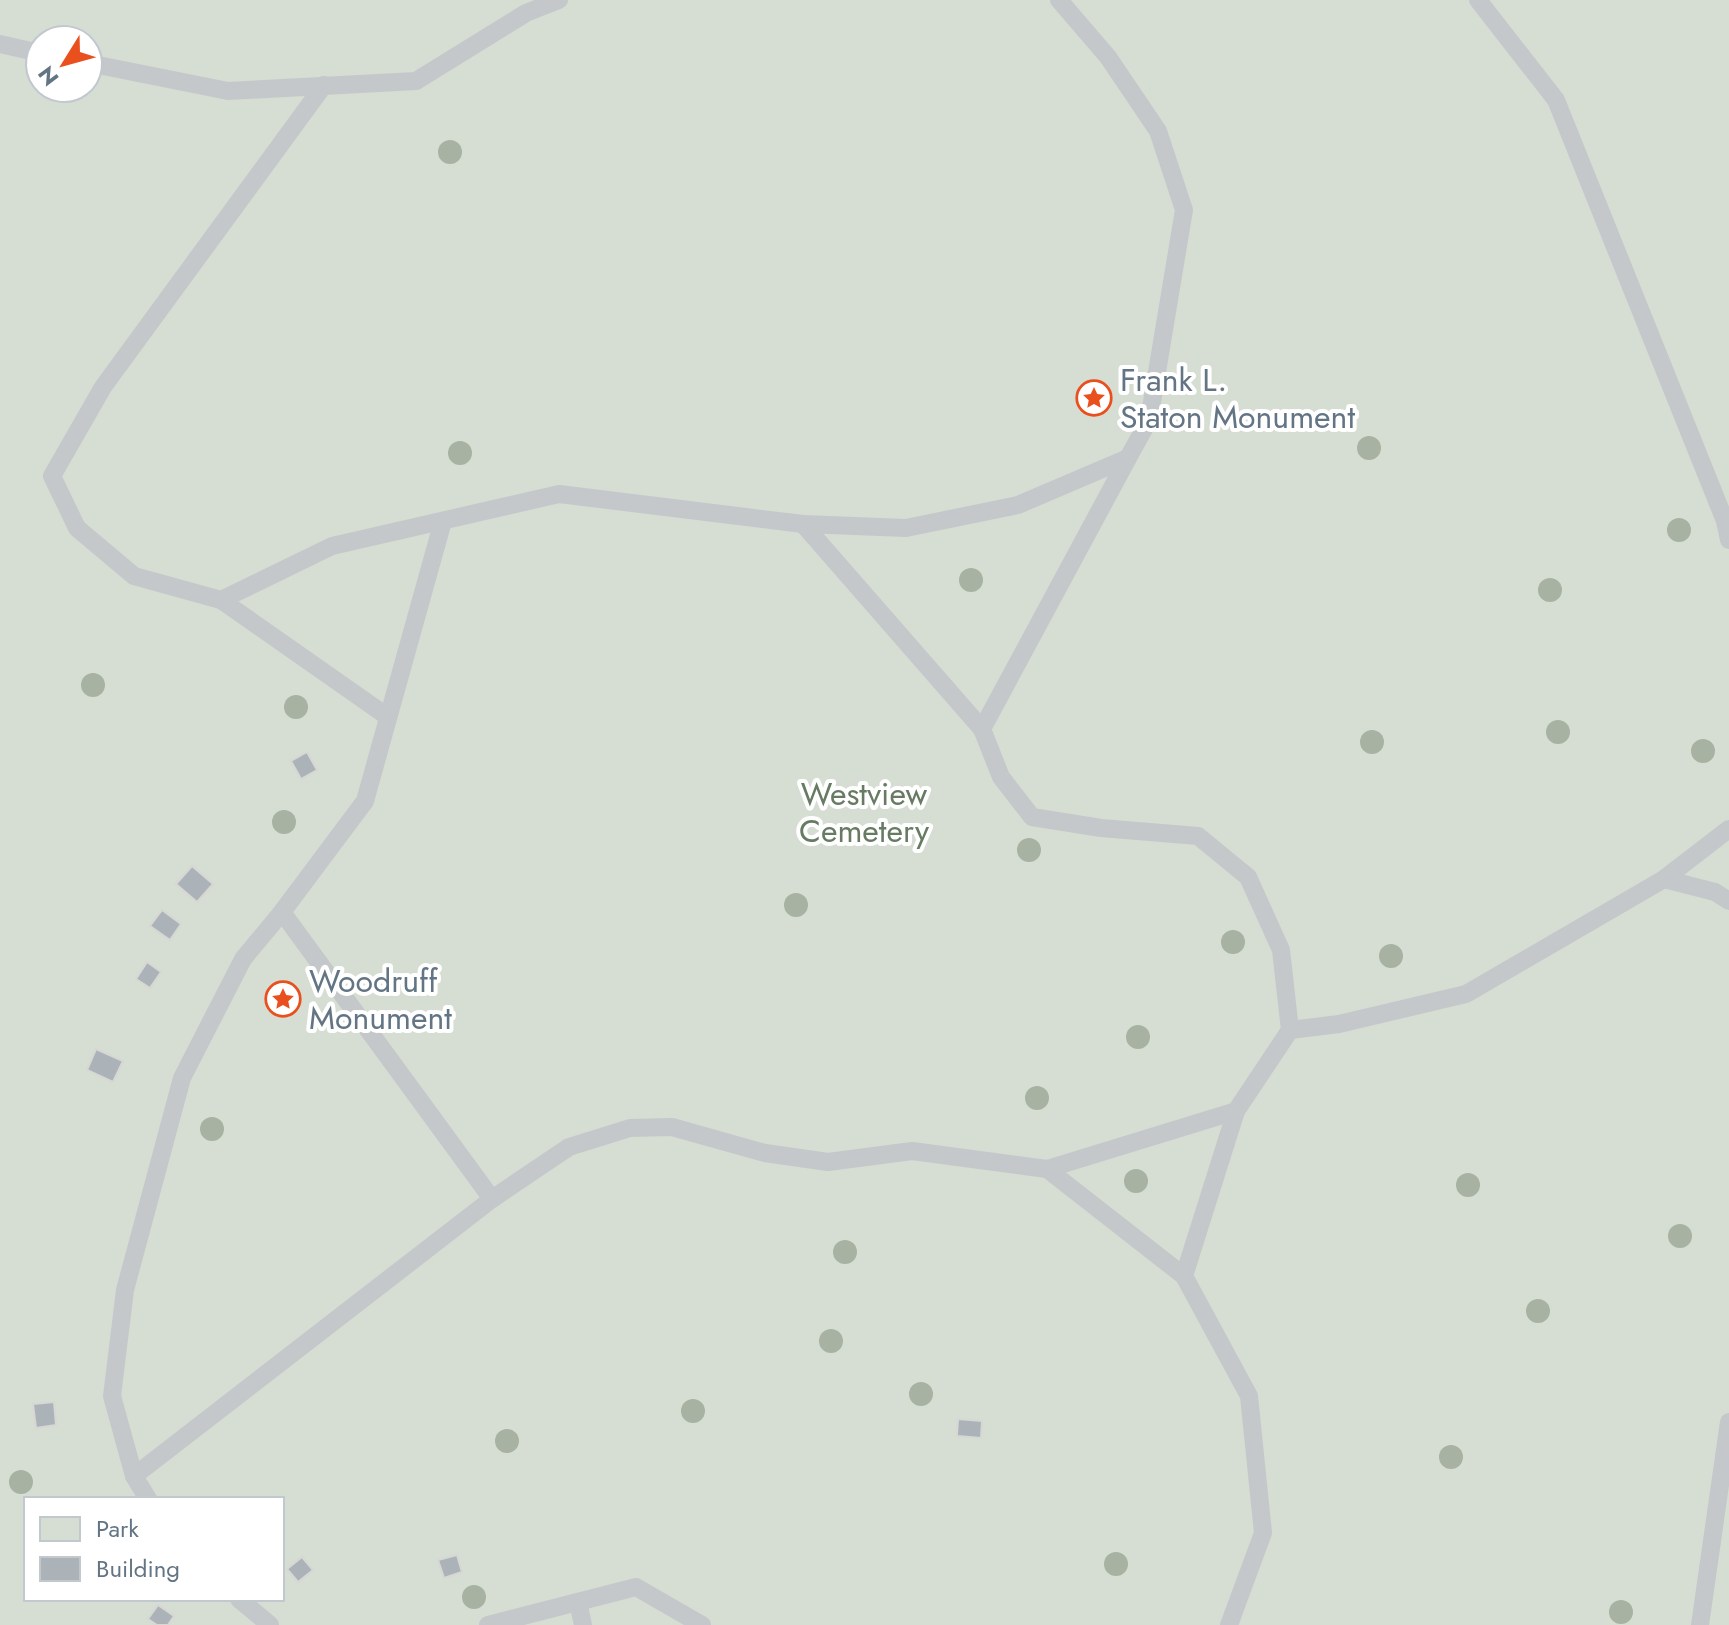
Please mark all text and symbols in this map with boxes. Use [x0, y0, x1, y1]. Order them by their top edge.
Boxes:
north arrow [24, 24, 104, 104]
text: N [30, 59, 66, 93]
place label: Frank L. Staton Monument [1120, 357, 1355, 440]
place icon: Frank L. Staton Monument [1075, 379, 1113, 417]
park label: Westview Cemetery [799, 771, 930, 854]
place label: Woodruff Monument [309, 958, 452, 1041]
place icon: Woodruff Monument [264, 980, 302, 1018]
legend [24, 1497, 284, 1601]
text: Park [96, 1511, 139, 1546]
text: Building [96, 1551, 180, 1586]

